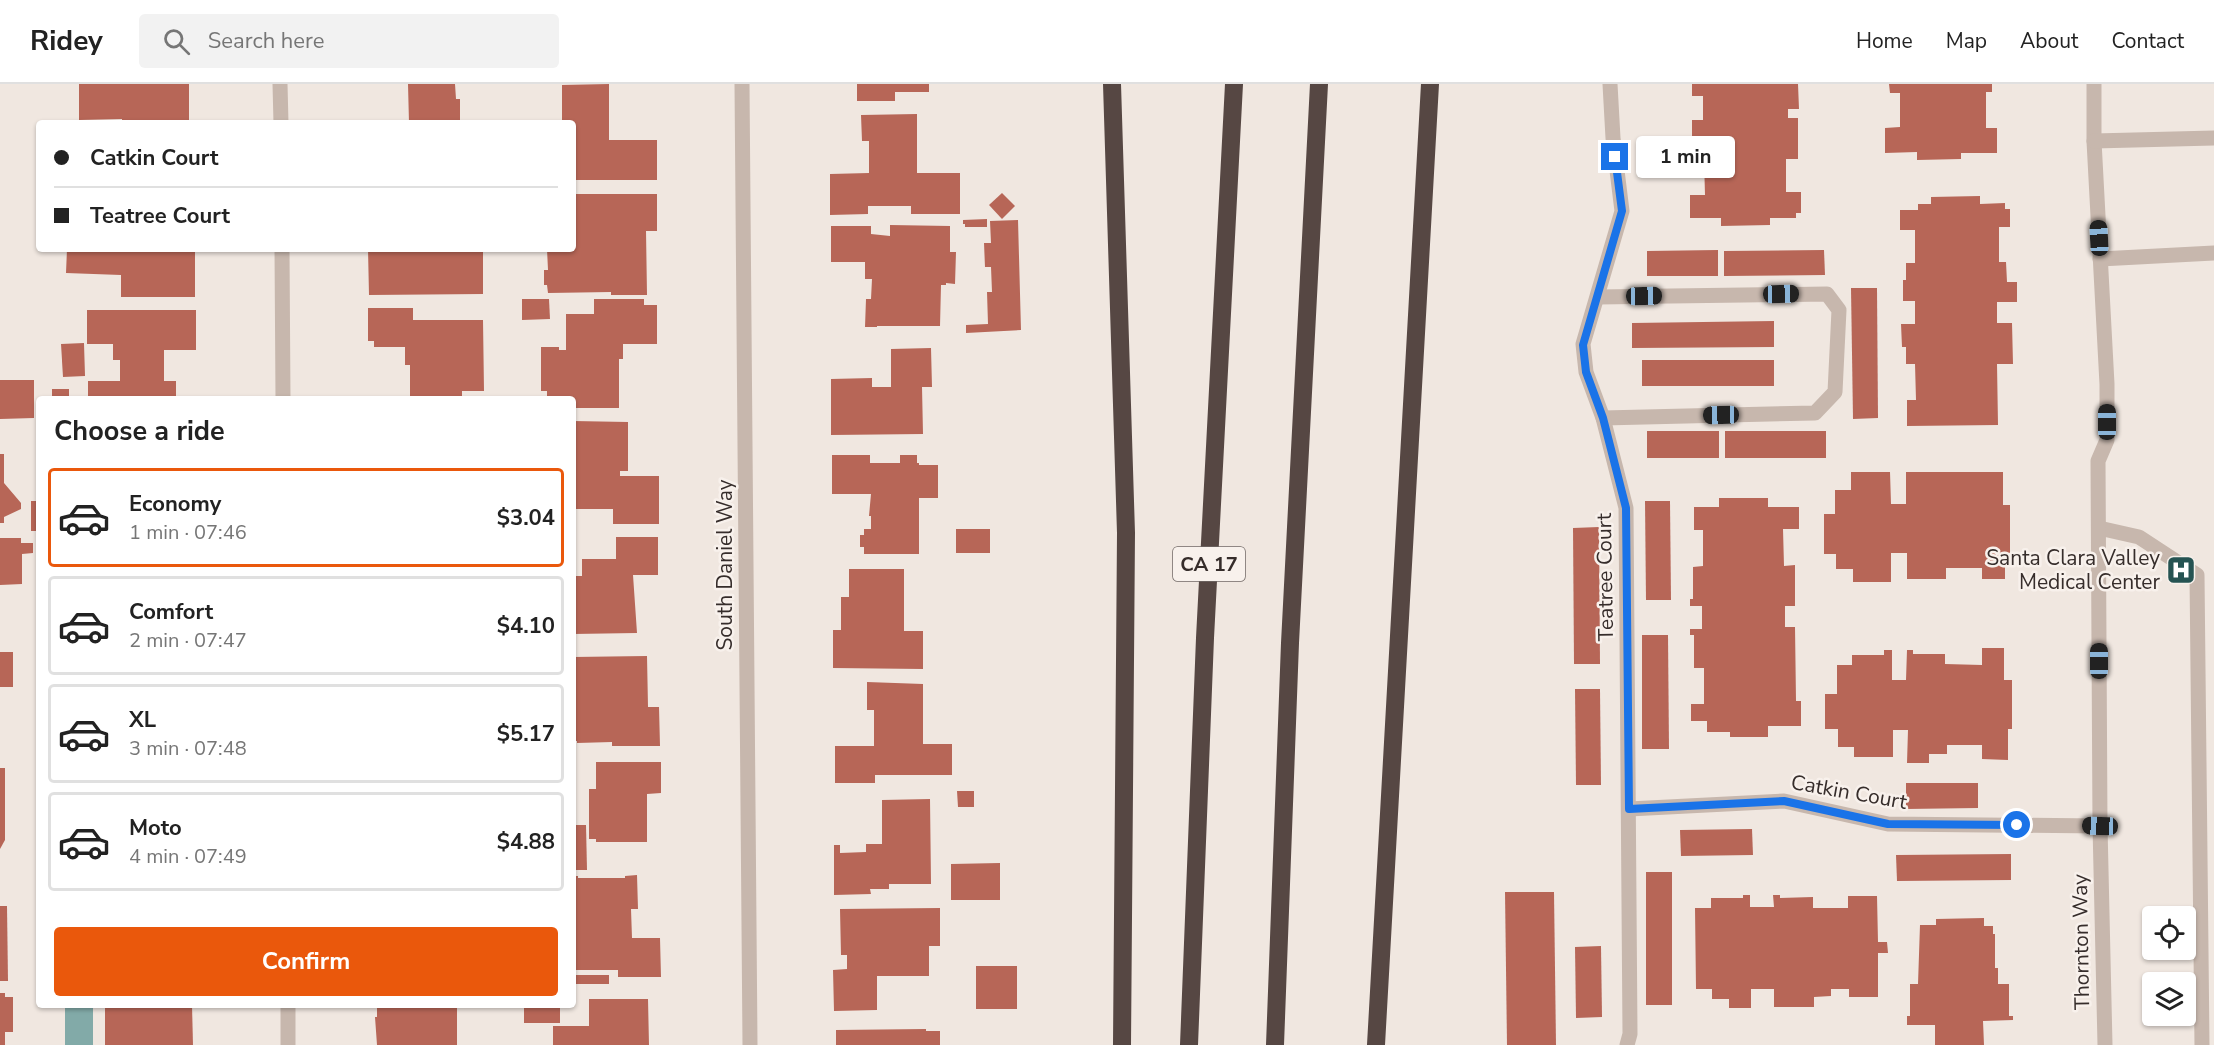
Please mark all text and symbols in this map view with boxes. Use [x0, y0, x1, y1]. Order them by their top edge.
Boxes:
search box [139, 14, 559, 68]
text: Ridey [30, 22, 103, 60]
icon: search [160, 25, 193, 58]
text: Search here [208, 26, 324, 56]
text: Home [1856, 27, 1913, 55]
text: Map [1946, 27, 1987, 55]
text: About [2020, 27, 2078, 55]
text: Contact [2111, 27, 2184, 55]
callout: 1 min [1636, 136, 1735, 178]
text: Catkin Court [90, 143, 219, 173]
route end [1601, 143, 1628, 170]
text: 1 min [1660, 143, 1711, 170]
text: Teatree Court [90, 201, 230, 231]
car [2089, 220, 2109, 256]
car [1763, 285, 1799, 303]
car [1626, 287, 1662, 305]
car [2098, 404, 2116, 440]
car [1703, 406, 1739, 424]
text: Choose a ride [54, 413, 225, 450]
street label: South Daniel Way [711, 479, 739, 651]
text: Economy [129, 489, 221, 519]
icon: car [57, 491, 111, 545]
text: $3.04 [497, 503, 555, 533]
street label: Teatree Court [1590, 512, 1620, 641]
text: 1 min · 07:46 [129, 519, 247, 546]
place label: Santa Clara Valley Medical Center [1986, 544, 2160, 596]
road number: CA 17 [1173, 547, 1245, 581]
hospital icon: Santa Clara Valley Medical Center [2165, 554, 2197, 586]
text: Comfort [129, 597, 213, 627]
icon: car [57, 599, 111, 653]
text: $4.10 [497, 611, 555, 641]
text: 2 min · 07:47 [129, 627, 247, 654]
car [2090, 643, 2108, 679]
text: XL [129, 705, 156, 735]
icon: car [57, 707, 111, 761]
text: $5.17 [497, 719, 555, 749]
text: 3 min · 07:48 [129, 735, 247, 762]
street label: Catkin Court [1789, 768, 1910, 816]
route start [2003, 811, 2030, 838]
text: Moto [129, 813, 182, 843]
icon: car [57, 815, 111, 869]
car [2082, 816, 2118, 836]
text: $4.88 [497, 827, 555, 857]
text: 4 min · 07:49 [129, 843, 247, 870]
street label: Thornton Way [2066, 874, 2096, 1010]
map controls [2142, 906, 2196, 1026]
button: locate [2142, 906, 2196, 960]
button: Confirm [54, 927, 558, 996]
button: layers [2142, 972, 2196, 1026]

